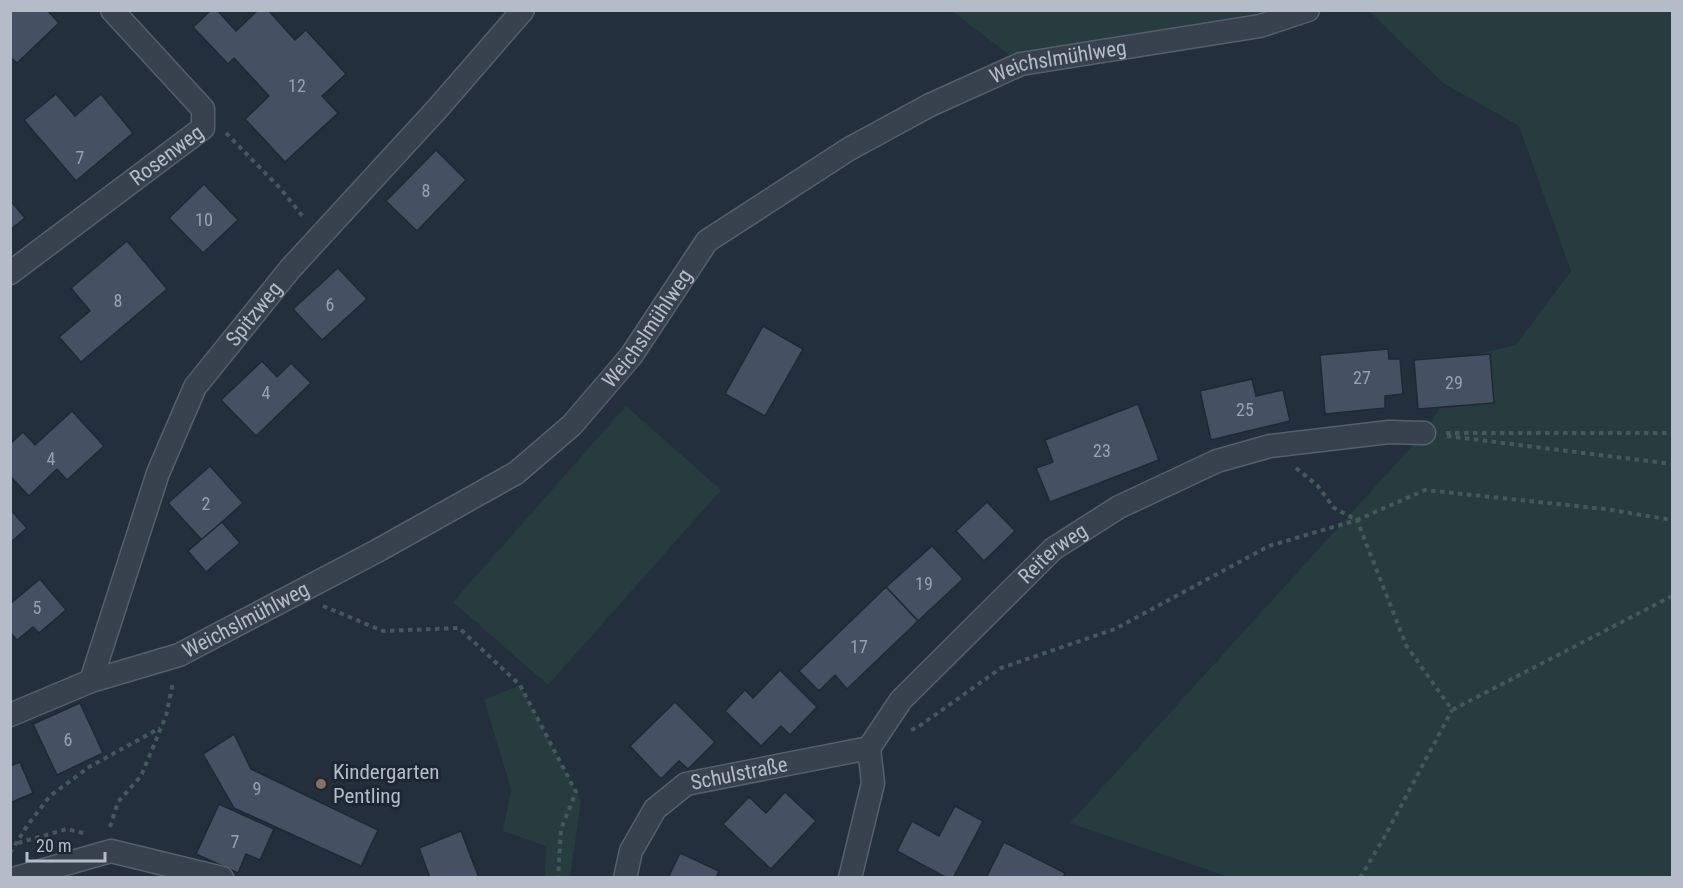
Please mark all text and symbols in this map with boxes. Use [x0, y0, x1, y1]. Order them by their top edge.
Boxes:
street label: Weichslmühlweg [986, 35, 1128, 88]
house number: 12 [288, 75, 306, 96]
street label: Rosenweg [125, 120, 208, 190]
house number: 7 [76, 147, 85, 168]
house number: 8 [422, 180, 430, 201]
house number: 10 [195, 209, 213, 230]
street label: Weichslmühlweg [597, 265, 697, 393]
street label: Spitzweg [221, 277, 287, 351]
house number: 8 [114, 290, 122, 311]
house number: 6 [326, 294, 334, 315]
house number: 27 [1353, 367, 1371, 388]
house number: 29 [1445, 372, 1463, 393]
house number: 4 [262, 382, 271, 403]
house number: 25 [1236, 399, 1254, 420]
house number: 23 [1093, 440, 1111, 461]
house number: 4 [47, 448, 56, 469]
house number: 2 [202, 493, 211, 514]
street label: Reiterweg [1013, 518, 1092, 589]
house number: 19 [915, 573, 933, 594]
street label: Weichslmühlweg [178, 577, 313, 663]
house number: 5 [33, 597, 42, 618]
house number: 17 [850, 636, 868, 657]
house number: 6 [64, 729, 72, 750]
street label: Schulstraße [689, 752, 790, 795]
place label: Kindergarten Pentling [333, 760, 439, 808]
marker: Kindergarten Pentling [314, 777, 328, 791]
house number: 9 [253, 778, 261, 799]
scale bar [27, 825, 105, 863]
house number: 7 [231, 831, 240, 852]
text: 20 m [36, 835, 71, 856]

